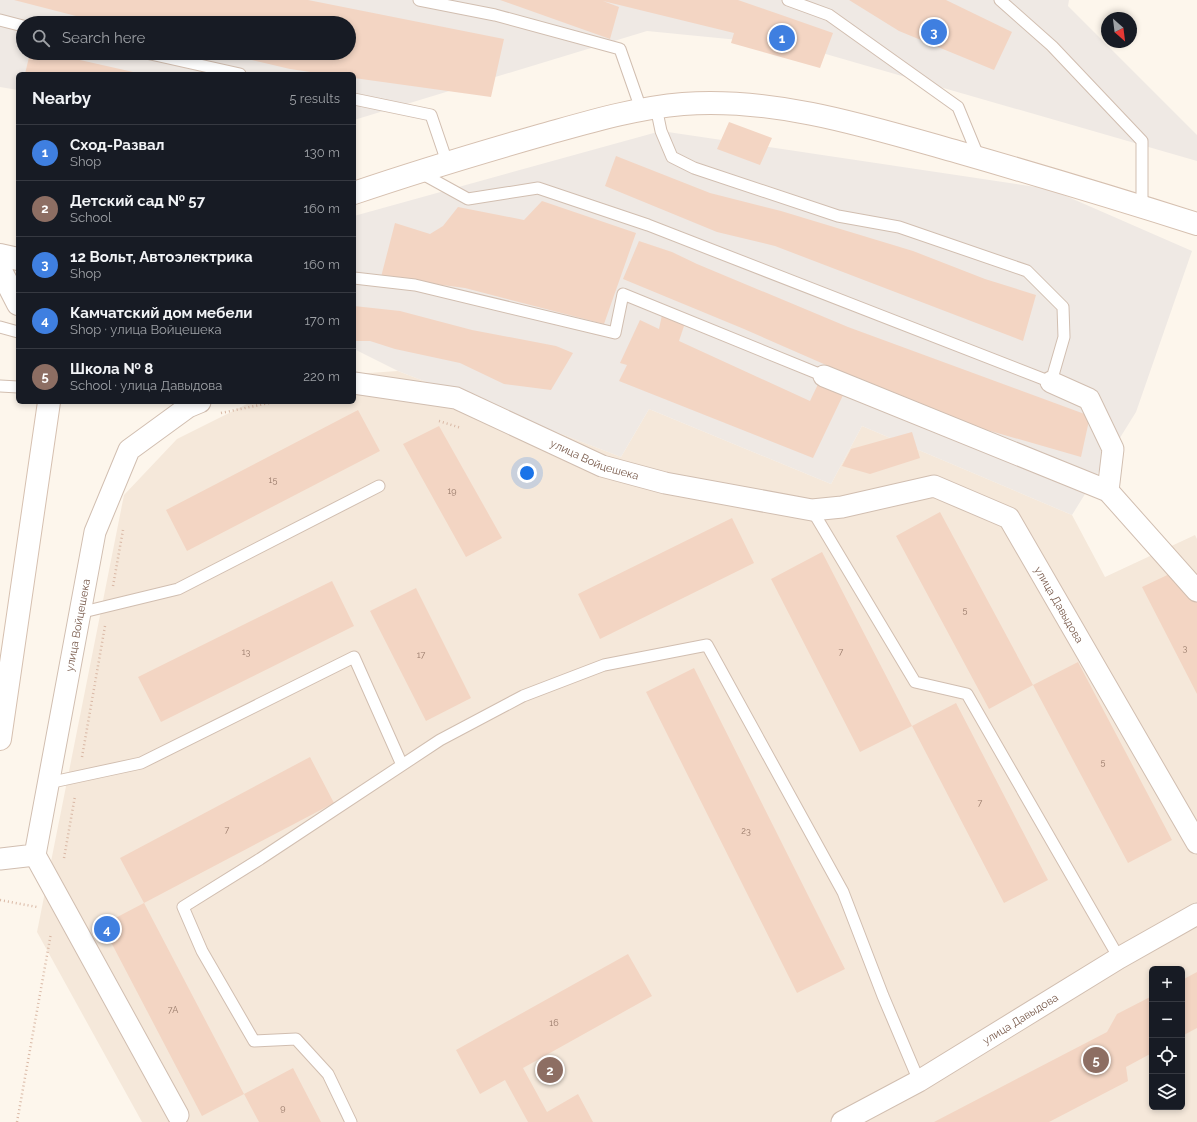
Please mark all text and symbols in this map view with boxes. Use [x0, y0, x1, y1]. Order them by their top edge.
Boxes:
north arrow [1101, 12, 1137, 48]
search box [16, 16, 356, 60]
pin: 3 [921, 17, 947, 47]
pin: 1 [769, 23, 795, 53]
icon: search [30, 27, 52, 49]
text: Search here [62, 29, 145, 47]
text: Nearby [32, 88, 91, 108]
text: 5 results [289, 91, 340, 106]
text: Сход-Развал [70, 136, 164, 154]
text: 1 [42, 145, 48, 160]
text: 130 m [304, 145, 340, 160]
text: Shop [70, 154, 101, 169]
text: Детский сад № 57 [70, 192, 205, 210]
text: 2 [41, 201, 49, 216]
text: 160 m [303, 201, 340, 216]
text: School [70, 210, 112, 225]
text: 12 Вольт, Автоэлектрика [70, 248, 253, 266]
text: 3 [41, 257, 49, 272]
text: 160 m [303, 257, 340, 272]
text: Shop [70, 266, 101, 281]
text: Камчатский дом мебели [70, 304, 253, 322]
text: 4 [41, 313, 49, 328]
text: 170 m [304, 313, 340, 328]
text: Shop · улица Войцешека [70, 322, 222, 337]
text: Школа № 8 [70, 360, 153, 378]
text: 5 [41, 369, 49, 384]
text: 220 m [303, 369, 340, 384]
text: School · улица Давыдова [70, 378, 222, 393]
street label: улица Войцешека [548, 437, 640, 483]
your location [517, 463, 537, 483]
house number: 15 [269, 475, 277, 485]
house number: 19 [447, 486, 457, 496]
street label: улица Давыдова [1031, 564, 1086, 646]
street label: улица Войцешека [63, 578, 93, 673]
house number: 5 [963, 605, 968, 615]
house number: 3 [1183, 643, 1188, 653]
house number: 13 [242, 647, 251, 657]
house number: 7 [839, 647, 844, 657]
house number: 17 [417, 650, 425, 660]
house number: 5 [1101, 757, 1106, 767]
house number: 7 [978, 798, 983, 808]
house number: 7 [225, 825, 230, 835]
house number: 23 [741, 826, 751, 836]
pin: 4 [94, 914, 120, 944]
map controls [1149, 966, 1185, 1110]
button: + [1149, 966, 1185, 1002]
street label: улица Давыдова [980, 991, 1061, 1047]
button: − [1149, 1002, 1185, 1038]
house number: 7А [168, 1005, 178, 1015]
house number: 16 [549, 1018, 559, 1028]
button: locate [1149, 1038, 1185, 1074]
pin: 5 [1083, 1045, 1109, 1075]
pin: 2 [537, 1055, 563, 1085]
button: layers [1149, 1074, 1185, 1110]
house number: 9 [280, 1103, 286, 1113]

